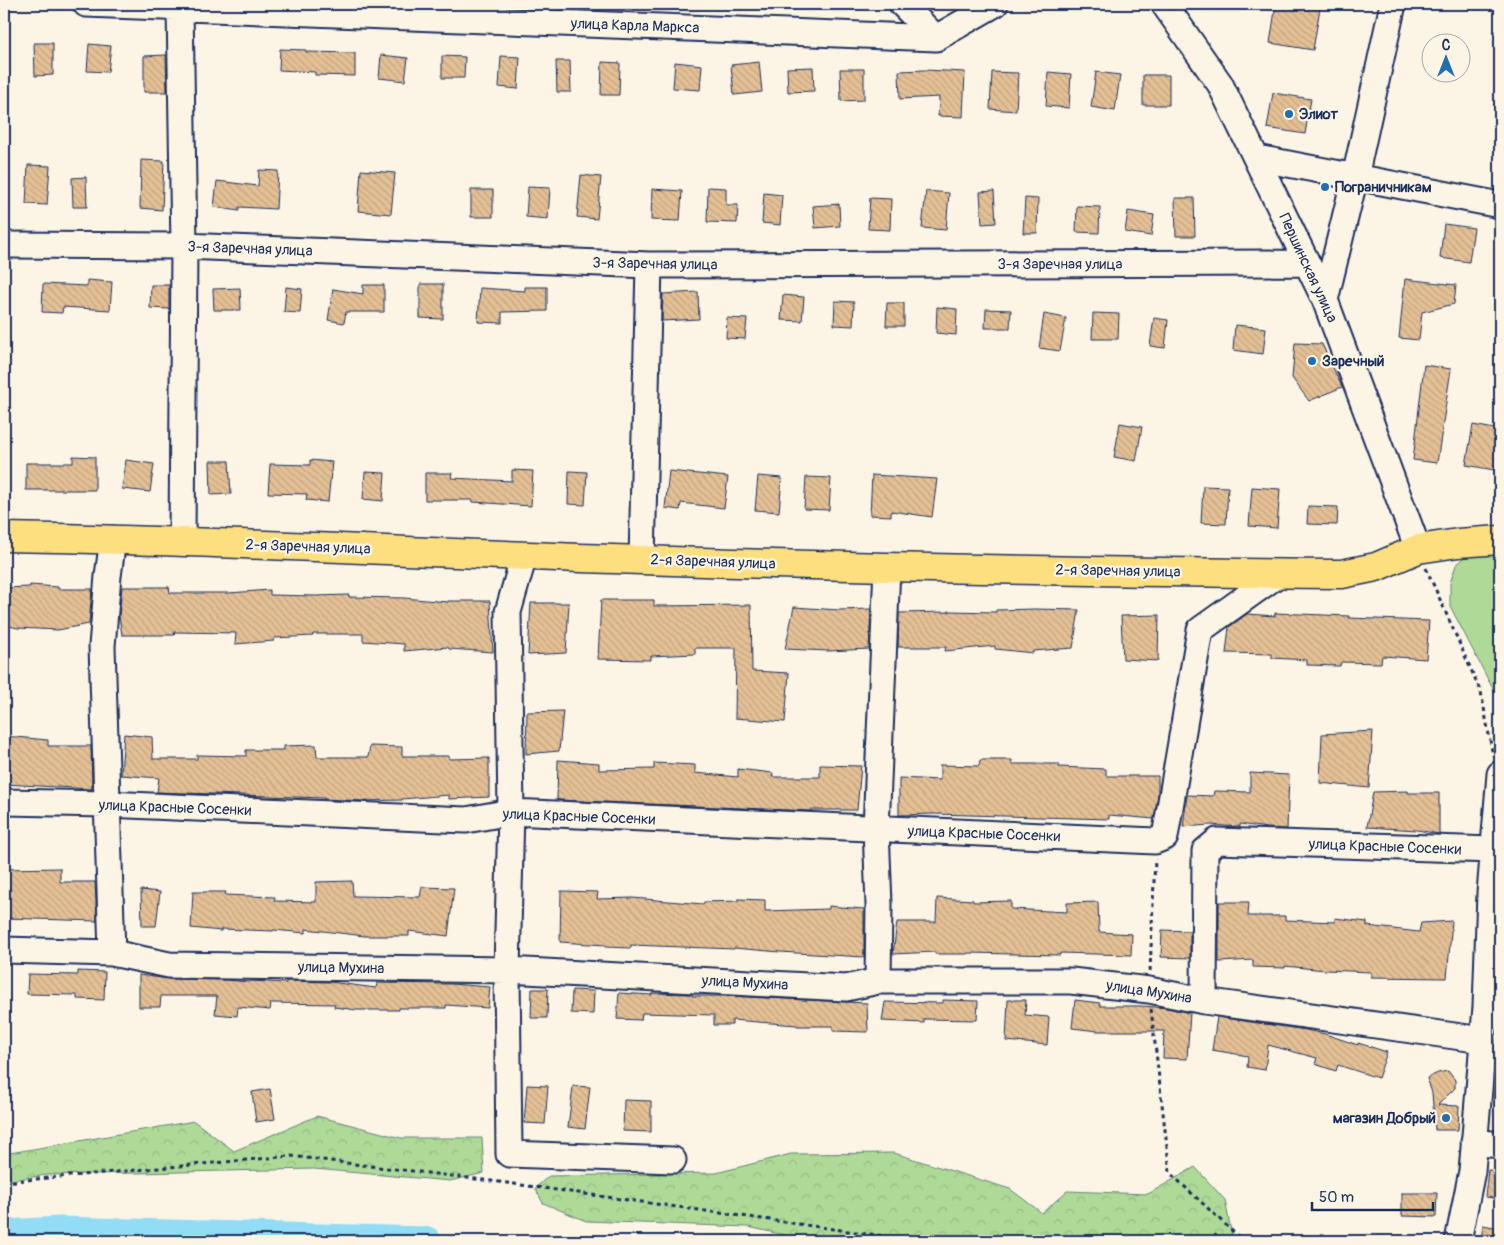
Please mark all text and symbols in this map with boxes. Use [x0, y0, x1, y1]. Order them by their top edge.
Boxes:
street label: улица Карла Маркса [569, 14, 700, 38]
north arrow [1422, 32, 1472, 82]
text: С [1442, 37, 1451, 54]
place label: Элиот [1299, 105, 1339, 124]
marker: Элиот [1283, 108, 1295, 120]
place label: Пограничникам [1335, 178, 1432, 197]
marker: Пограничникам [1319, 181, 1331, 193]
street label: Першинская улица [1274, 210, 1342, 326]
street label: 3-я Заречная улица [187, 237, 313, 261]
street label: 3-я Заречная улица [592, 253, 718, 275]
street label: 3-я Заречная улица [997, 255, 1123, 274]
place label: Заречный [1322, 352, 1384, 371]
marker: Заречный [1306, 355, 1318, 367]
street label: 2-я Заречная улица [245, 535, 371, 559]
street label: 2-я Заречная улица [650, 550, 776, 574]
street label: 2-я Заречная улица [1055, 560, 1181, 582]
street label: улица Красные Сосенки [97, 796, 252, 820]
street label: улица Красные Сосенки [501, 805, 656, 829]
street label: улица Красные Сосенки [906, 822, 1061, 846]
street label: улица Красные Сосенки [1307, 835, 1462, 859]
street label: улица Мухина [297, 958, 384, 978]
street label: улица Мухина [700, 971, 789, 995]
street label: улица Мухина [1104, 976, 1193, 1008]
place label: магазин Добрый [1333, 1109, 1436, 1128]
marker: магазин Добрый [1440, 1112, 1452, 1124]
scale bar [1312, 1180, 1433, 1212]
text: 50 m [1319, 1188, 1354, 1207]

